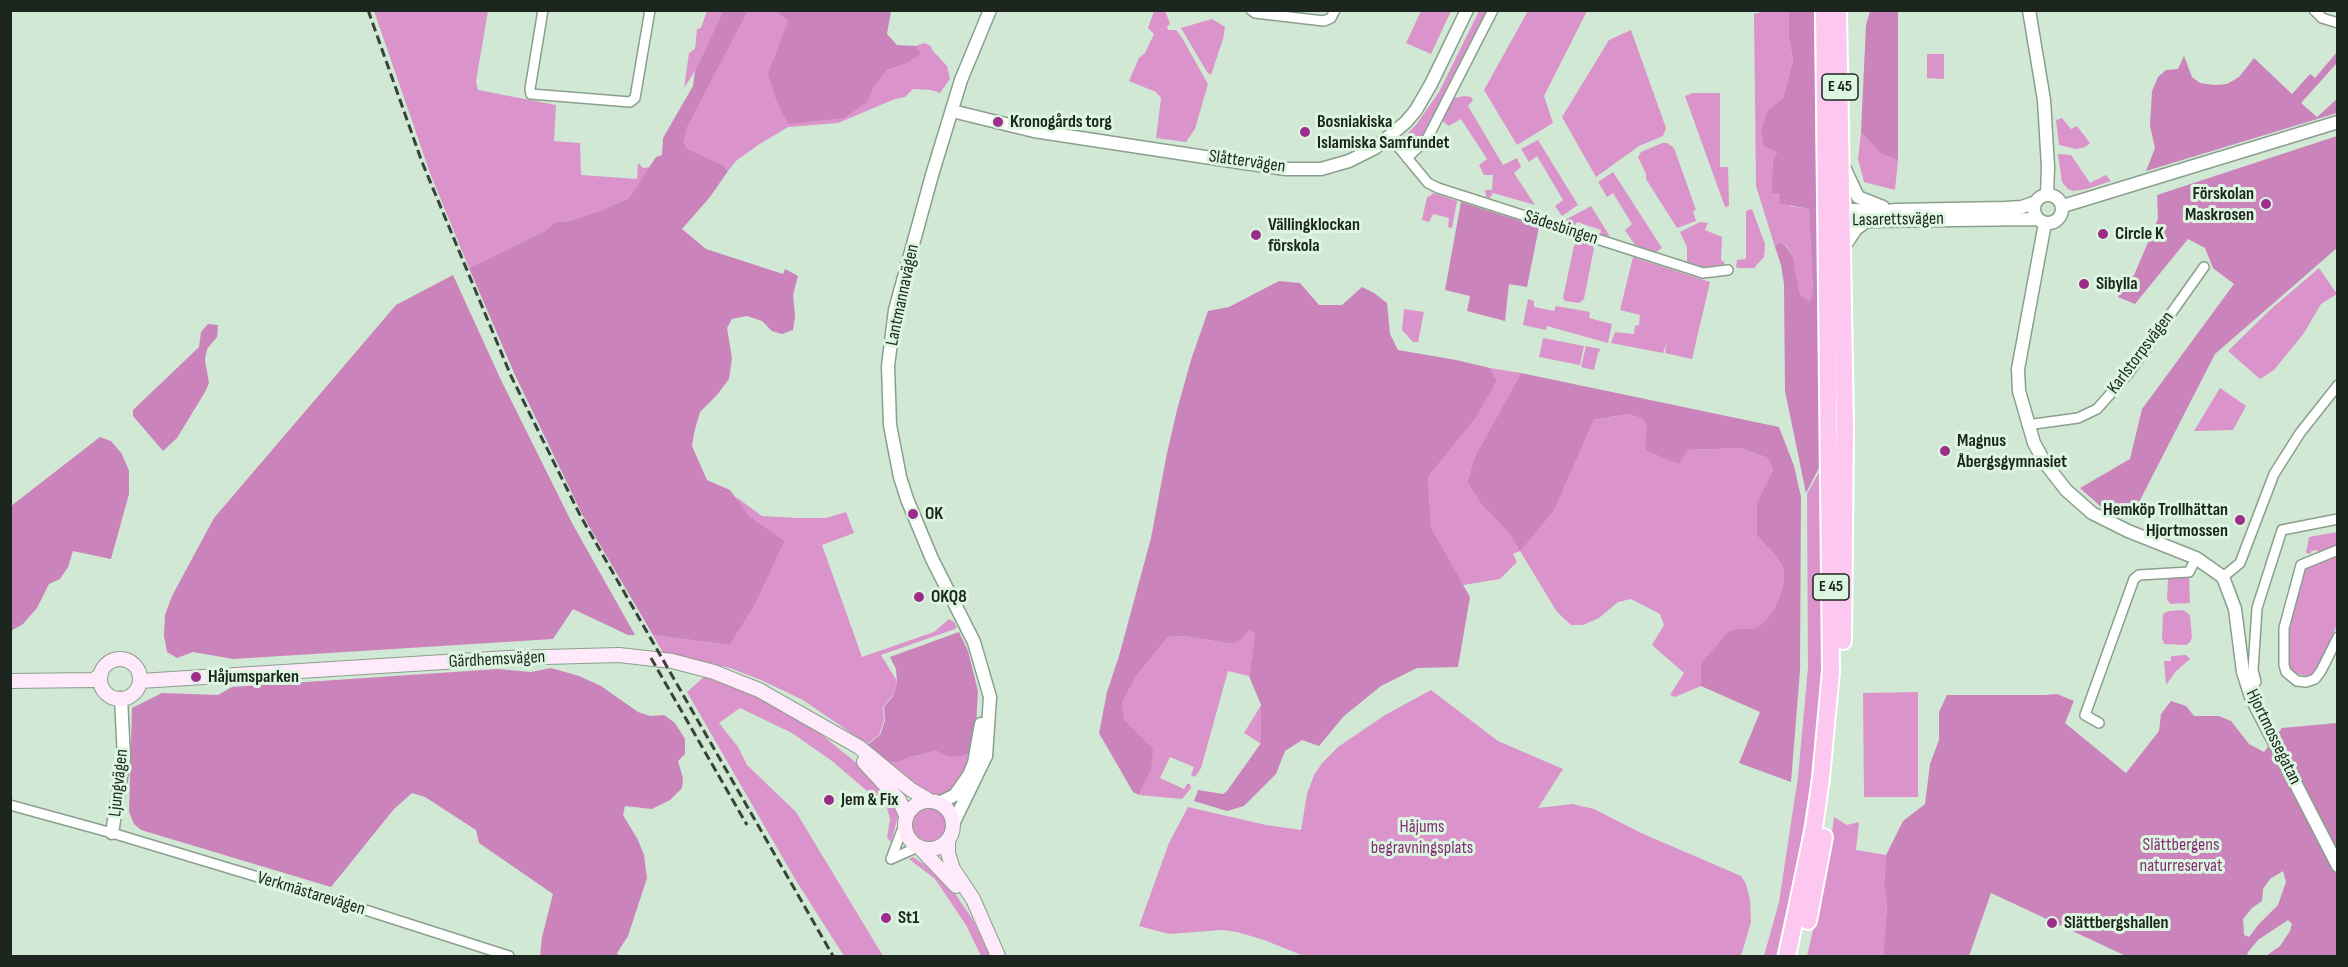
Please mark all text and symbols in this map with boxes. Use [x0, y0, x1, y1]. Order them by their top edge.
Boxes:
road number: E 45 [1822, 74, 1858, 100]
place label: Kronogårds torg [1010, 111, 1112, 133]
place label: Bosniakiska Islamiska Samfundet [1317, 111, 1449, 154]
marker: Kronogårds torg [991, 115, 1005, 129]
marker: Bosniakiska Islamiska Samfundet [1298, 125, 1312, 139]
street label: Slåttervägen [1207, 146, 1287, 178]
place label: Förskolan Maskrosen [2185, 183, 2254, 226]
marker: Förskolan Maskrosen [2259, 197, 2273, 211]
street label: Sädesbingen [1521, 206, 1601, 250]
street label: Lasarettsvägen [1852, 208, 1944, 232]
place label: Vällingklockan förskola [1268, 214, 1360, 256]
place label: Circle K [2115, 223, 2164, 245]
marker: Circle K [2096, 227, 2110, 241]
marker: Vällingklockan förskola [1249, 228, 1263, 242]
street label: Lantmannavägen [882, 242, 924, 348]
place label: Sibylla [2096, 273, 2138, 295]
marker: Sibylla [2077, 277, 2091, 291]
street label: Karlstorpsvägen [2103, 308, 2179, 398]
place label: Magnus Åbergsgymnasiet [1957, 430, 2067, 472]
marker: Magnus Åbergsgymnasiet [1938, 444, 1952, 458]
place label: Hemköp Trollhättan Hjortmossen [2103, 499, 2228, 542]
place label: OK [925, 503, 943, 525]
marker: OK [906, 507, 920, 521]
marker: Hemköp Trollhättan Hjortmossen [2233, 513, 2247, 527]
road number: E 45 [1813, 574, 1849, 600]
place label: OKQ8 [931, 586, 967, 608]
marker: OKQ8 [912, 590, 926, 604]
street label: Gärdhemsvägen [448, 647, 546, 673]
place label: Håjumsparken [208, 666, 299, 688]
marker: Håjumsparken [189, 670, 203, 684]
street label: Hjortmossegatan [2241, 686, 2305, 788]
street label: Ljungvägen [105, 748, 133, 818]
place label: Jem & Fix [841, 789, 899, 811]
marker: Jem & Fix [822, 793, 836, 807]
park label: Håjums begravningsplats [1371, 816, 1473, 858]
park label: Slättbergens naturreservat [2139, 834, 2223, 876]
street label: Verkmästarevägen [254, 867, 368, 921]
place label: St1 [898, 907, 919, 929]
marker: St1 [879, 911, 893, 925]
place label: Slättbergshallen [2064, 912, 2169, 934]
marker: Slättbergshallen [2045, 916, 2059, 930]

